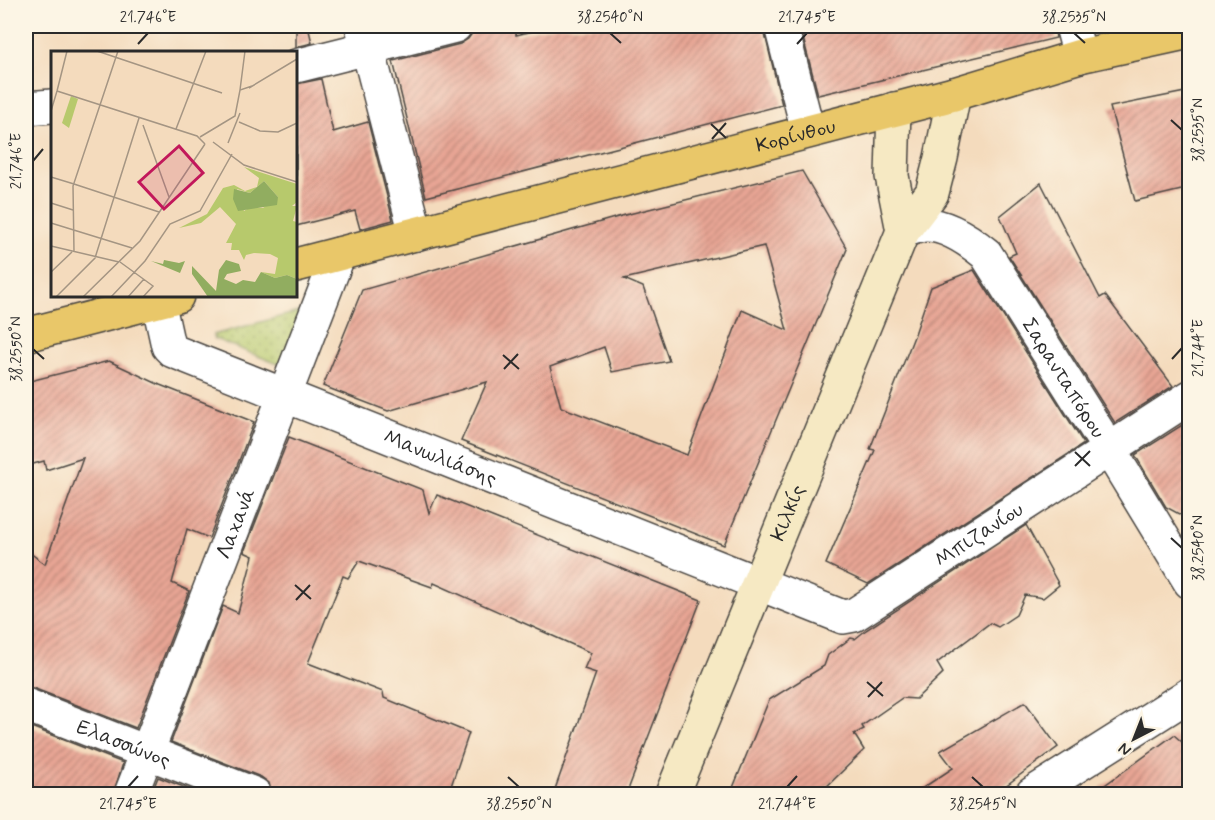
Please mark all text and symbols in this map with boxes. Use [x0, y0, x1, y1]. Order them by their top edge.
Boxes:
text: 21.746°E [120, 8, 176, 28]
text: 38.2540°N [577, 8, 643, 28]
text: 21.745°E [778, 8, 836, 28]
text: 38.2535°N [1042, 8, 1106, 28]
inset map [51, 51, 297, 297]
text: 38.2535°N [1189, 98, 1209, 162]
street label: Κορίνθου [753, 112, 839, 160]
text: 21.746°E [7, 133, 27, 189]
street label: Σαρανταπόρου [1015, 313, 1112, 444]
text: 38.2550°N [7, 316, 27, 382]
text: 21.744°E [1189, 319, 1209, 377]
street label: Μανωλιάσης [379, 423, 501, 493]
street label: Κιλκίς [764, 481, 812, 546]
street label: Λαχανά [210, 484, 262, 563]
street label: Μπιζανίου [929, 496, 1029, 574]
text: 38.2540°N [1189, 515, 1209, 581]
north arrow [1104, 709, 1164, 769]
street label: Ελασσώνος [72, 713, 175, 775]
text: N [1114, 738, 1136, 760]
text: 21.745°E [99, 795, 157, 815]
text: 38.2550°N [486, 795, 552, 815]
text: 21.744°E [758, 795, 816, 815]
text: 38.2545°N [950, 795, 1016, 815]

